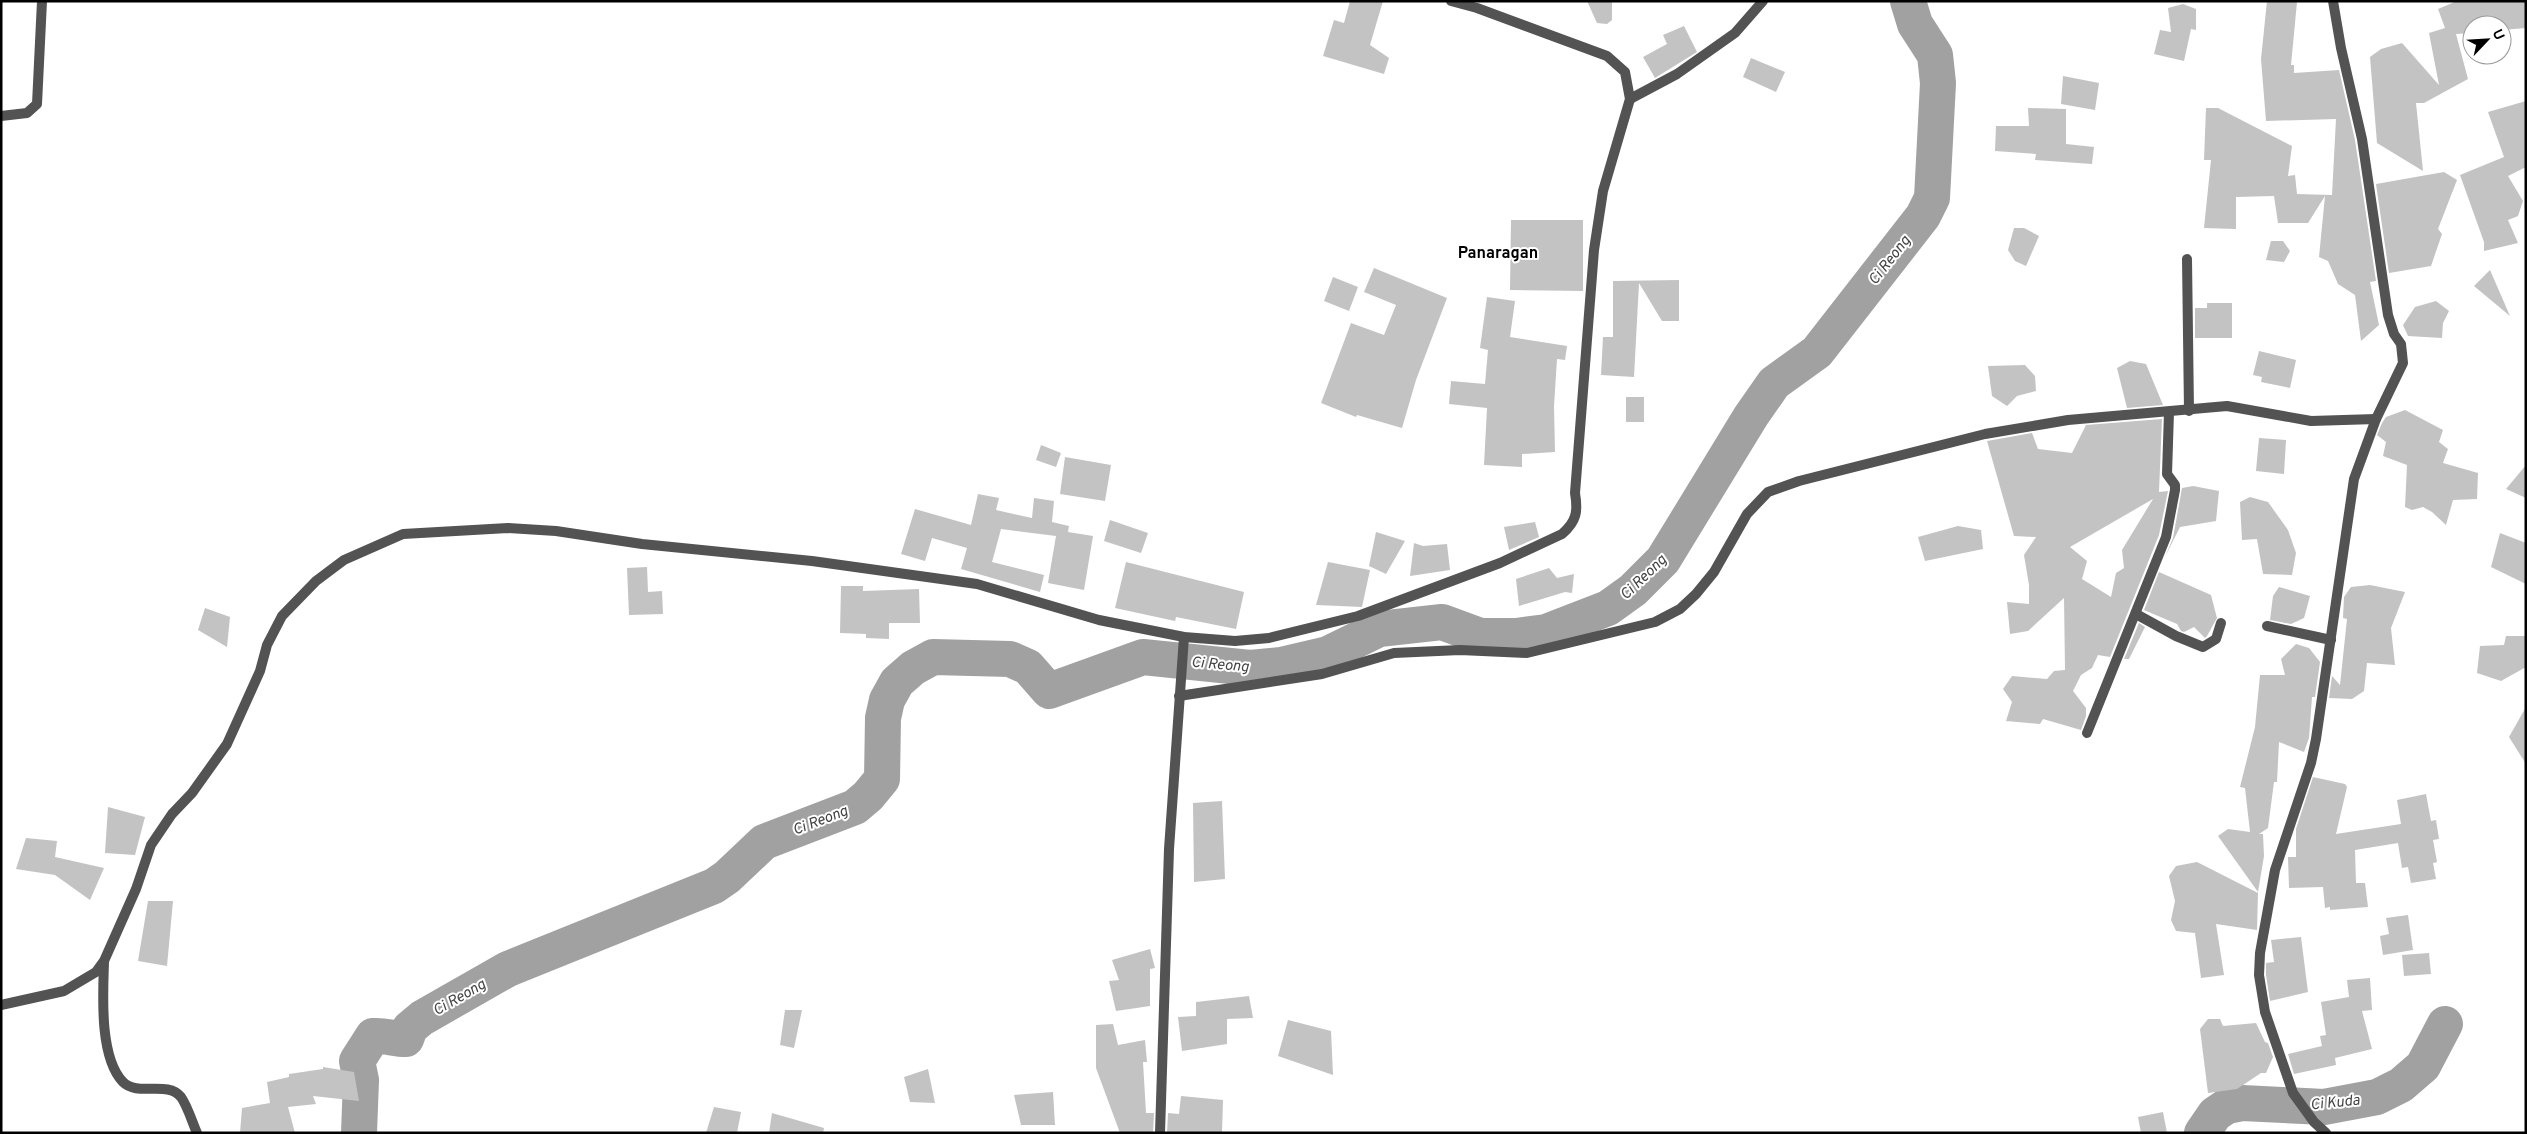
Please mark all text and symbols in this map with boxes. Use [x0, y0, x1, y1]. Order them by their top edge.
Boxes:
north arrow [2462, 15, 2512, 65]
text: U [2488, 27, 2507, 43]
water label: Ci Reong [1865, 232, 1916, 289]
district label: Panaragan [1458, 244, 1538, 264]
water label: Ci Reong [1617, 551, 1672, 605]
water label: Ci Reong [1190, 654, 1250, 678]
water label: Ci Reong [790, 802, 852, 841]
water label: Ci Reong [430, 975, 490, 1021]
water label: Ci Kuda [2309, 1091, 2361, 1116]

